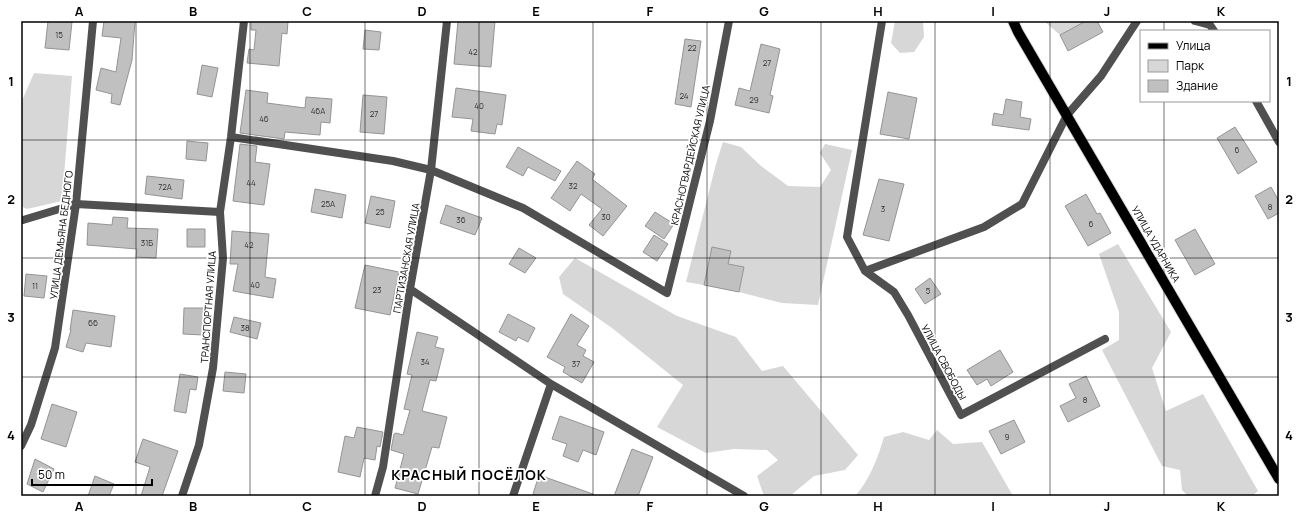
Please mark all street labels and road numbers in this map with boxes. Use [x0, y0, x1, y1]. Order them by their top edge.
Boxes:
street label: КРАСНОГВАРДЕЙСКАЯ УЛИЦА [667, 83, 713, 226]
street label: УЛИЦА ДЕМЬЯНА БЕДНОГО [46, 170, 76, 300]
street label: ПАРТИЗАНСКАЯ УЛИЦА [389, 201, 423, 314]
street label: УЛИЦА УДАРНИКА [1128, 203, 1184, 285]
street label: ТРАНСПОРТНАЯ УЛИЦА [197, 250, 219, 364]
street label: УЛИЦА СВОБОДЫ [918, 322, 970, 402]

